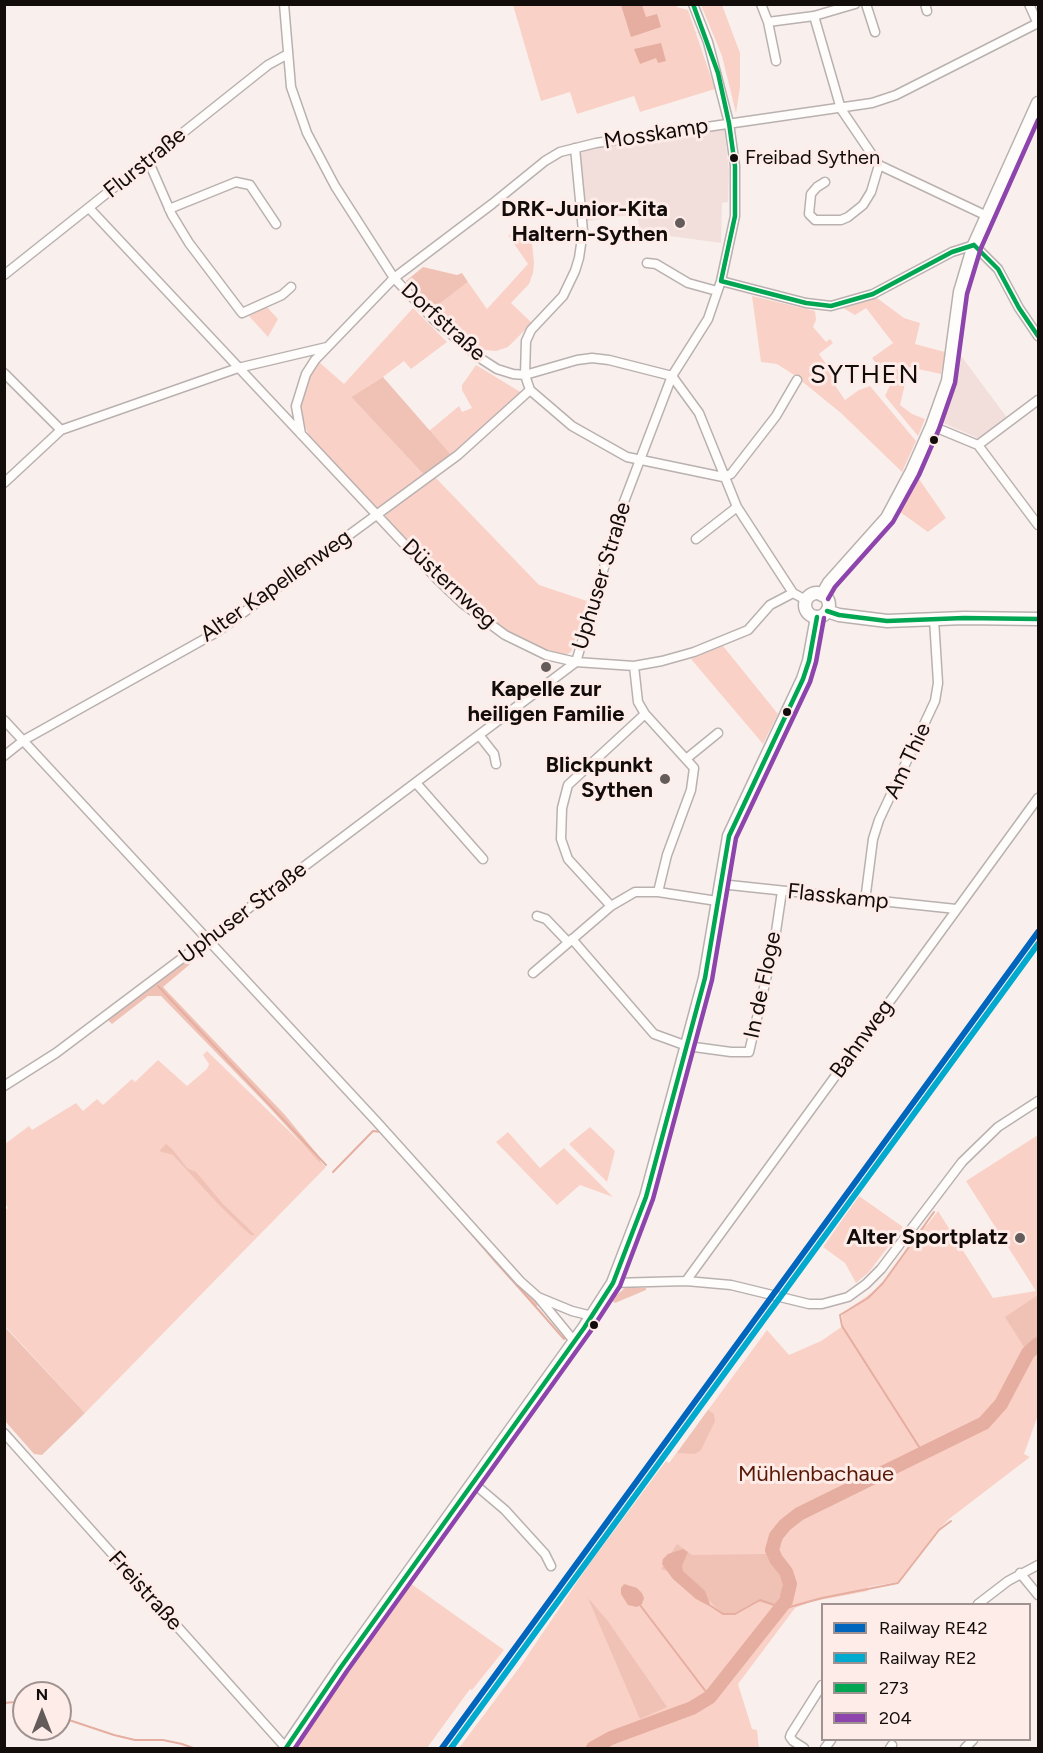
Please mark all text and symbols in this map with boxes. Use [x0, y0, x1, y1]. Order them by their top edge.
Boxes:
street label: Mosskamp [602, 113, 710, 155]
street label: Flurstraße [99, 122, 191, 204]
place label: Freibad Sythen [745, 146, 880, 170]
marker: Freibad Sythen [728, 152, 740, 164]
place label: DRK-Junior-Kita Haltern-Sythen [501, 197, 668, 248]
marker: DRK-Junior-Kita Haltern-Sythen [673, 216, 687, 230]
street label: Dorfstraße [395, 277, 491, 367]
district label: SYTHEN [810, 359, 920, 391]
unlabelled marker [928, 434, 940, 446]
street label: Uphuser Straße [567, 499, 637, 653]
street label: Alter Kapellenweg [195, 524, 357, 648]
street label: Düsternweg [396, 534, 502, 634]
marker: Kapelle zur heiligen Familie [539, 660, 553, 674]
place label: Kapelle zur heiligen Familie [468, 677, 624, 728]
unlabelled marker [781, 706, 793, 718]
street label: Am Thie [879, 719, 937, 803]
place label: Blickpunkt Sythen [546, 753, 653, 804]
marker: Blickpunkt Sythen [658, 772, 672, 786]
street label: Uphuser Straße [174, 856, 312, 970]
street label: Flasskamp [786, 879, 890, 915]
street label: In de Floge [739, 929, 787, 1041]
street label: Bahnweg [825, 994, 899, 1084]
place label: Alter Sportplatz [846, 1225, 1008, 1251]
marker: Alter Sportplatz [1013, 1231, 1027, 1245]
unlabelled marker [588, 1319, 600, 1331]
park label: Mühlenbachaue [738, 1462, 894, 1488]
street label: Freistraße [102, 1546, 188, 1636]
legend [821, 1603, 1031, 1741]
text: Railway RE42 [879, 1617, 988, 1639]
text: Railway RE2 [879, 1647, 976, 1669]
text: 273 [879, 1677, 909, 1699]
north arrow [12, 1681, 72, 1741]
text: N [36, 1685, 48, 1704]
text: 204 [879, 1707, 912, 1729]

